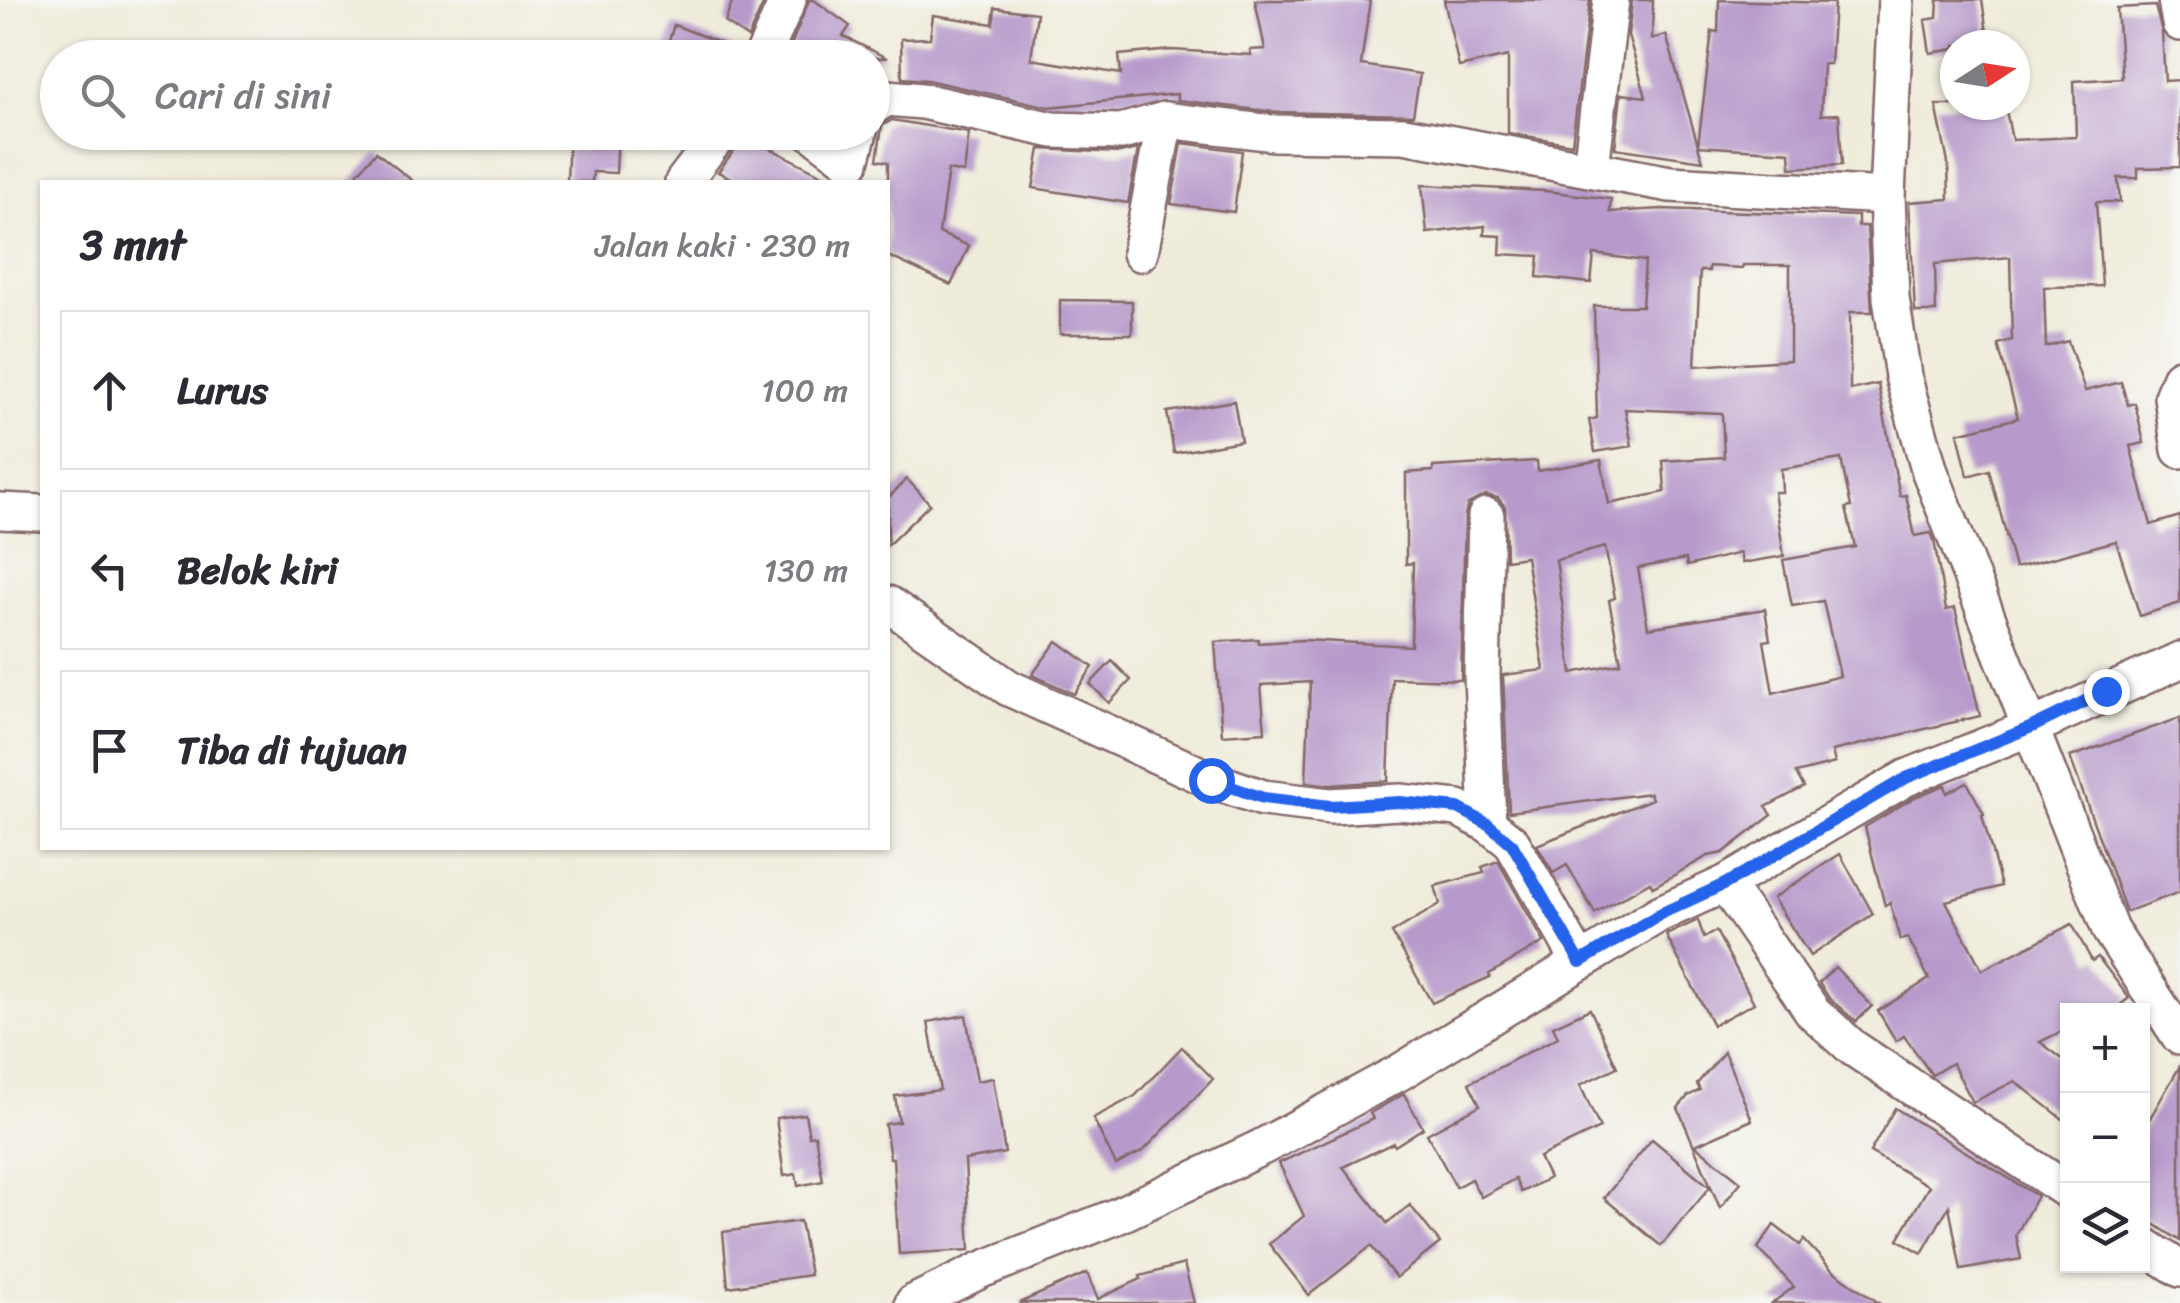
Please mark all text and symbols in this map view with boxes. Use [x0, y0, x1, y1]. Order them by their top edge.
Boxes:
north arrow [1940, 30, 2030, 120]
search box [40, 40, 890, 150]
text: Cari di sini [155, 62, 331, 129]
icon: search [75, 68, 130, 123]
text: 3 mnt [80, 208, 186, 282]
text: Jalan kaki · 230 m [595, 217, 850, 274]
text: Lurus [177, 357, 268, 424]
text: 100 m [761, 362, 848, 419]
icon: ahead [82, 363, 137, 418]
text: Belok kiri [177, 537, 337, 604]
text: 130 m [764, 542, 848, 599]
icon: left [82, 543, 137, 598]
route end [2084, 669, 2130, 715]
text: Tiba di tujuan [177, 717, 407, 784]
icon: arrive [82, 723, 137, 778]
route start [1189, 758, 1235, 804]
map controls [2060, 1003, 2150, 1273]
button: + [2060, 1003, 2150, 1093]
button: − [2060, 1093, 2150, 1183]
button: layers [2060, 1183, 2150, 1273]

